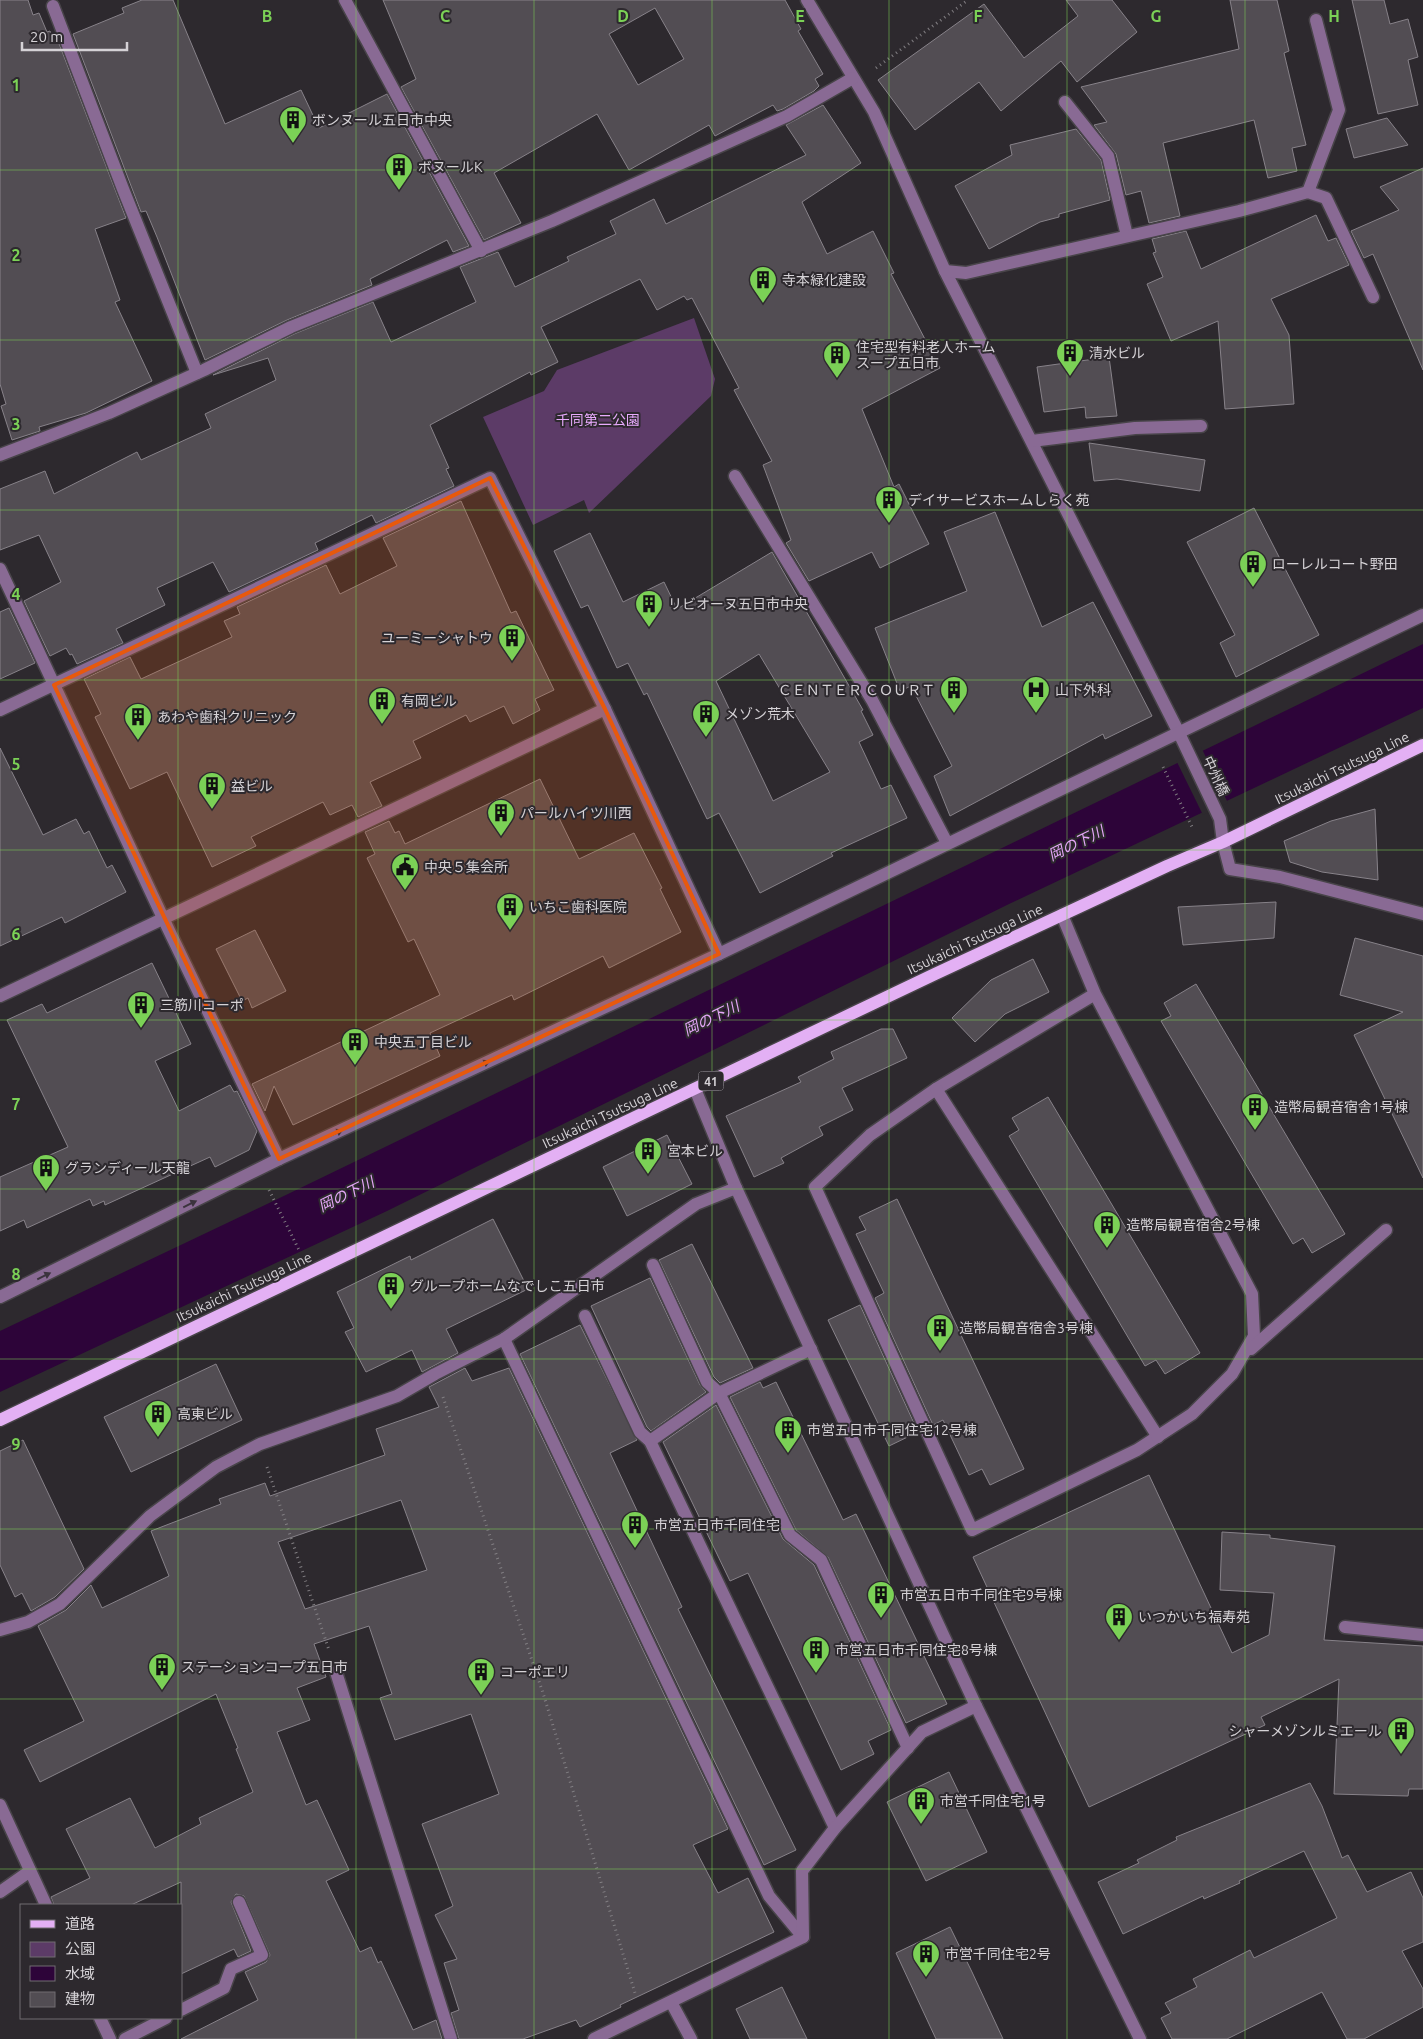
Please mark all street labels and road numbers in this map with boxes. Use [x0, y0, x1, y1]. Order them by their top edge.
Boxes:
street label: Itsukaichi Tsutsuga Line [1272, 728, 1412, 808]
street label: 中州橋 [1200, 754, 1232, 798]
street label: Itsukaichi Tsutsuga Line [905, 901, 1045, 977]
road number: 41 [698, 1072, 724, 1090]
street label: Itsukaichi Tsutsuga Line [540, 1075, 680, 1151]
street label: Itsukaichi Tsutsuga Line [174, 1249, 314, 1325]

